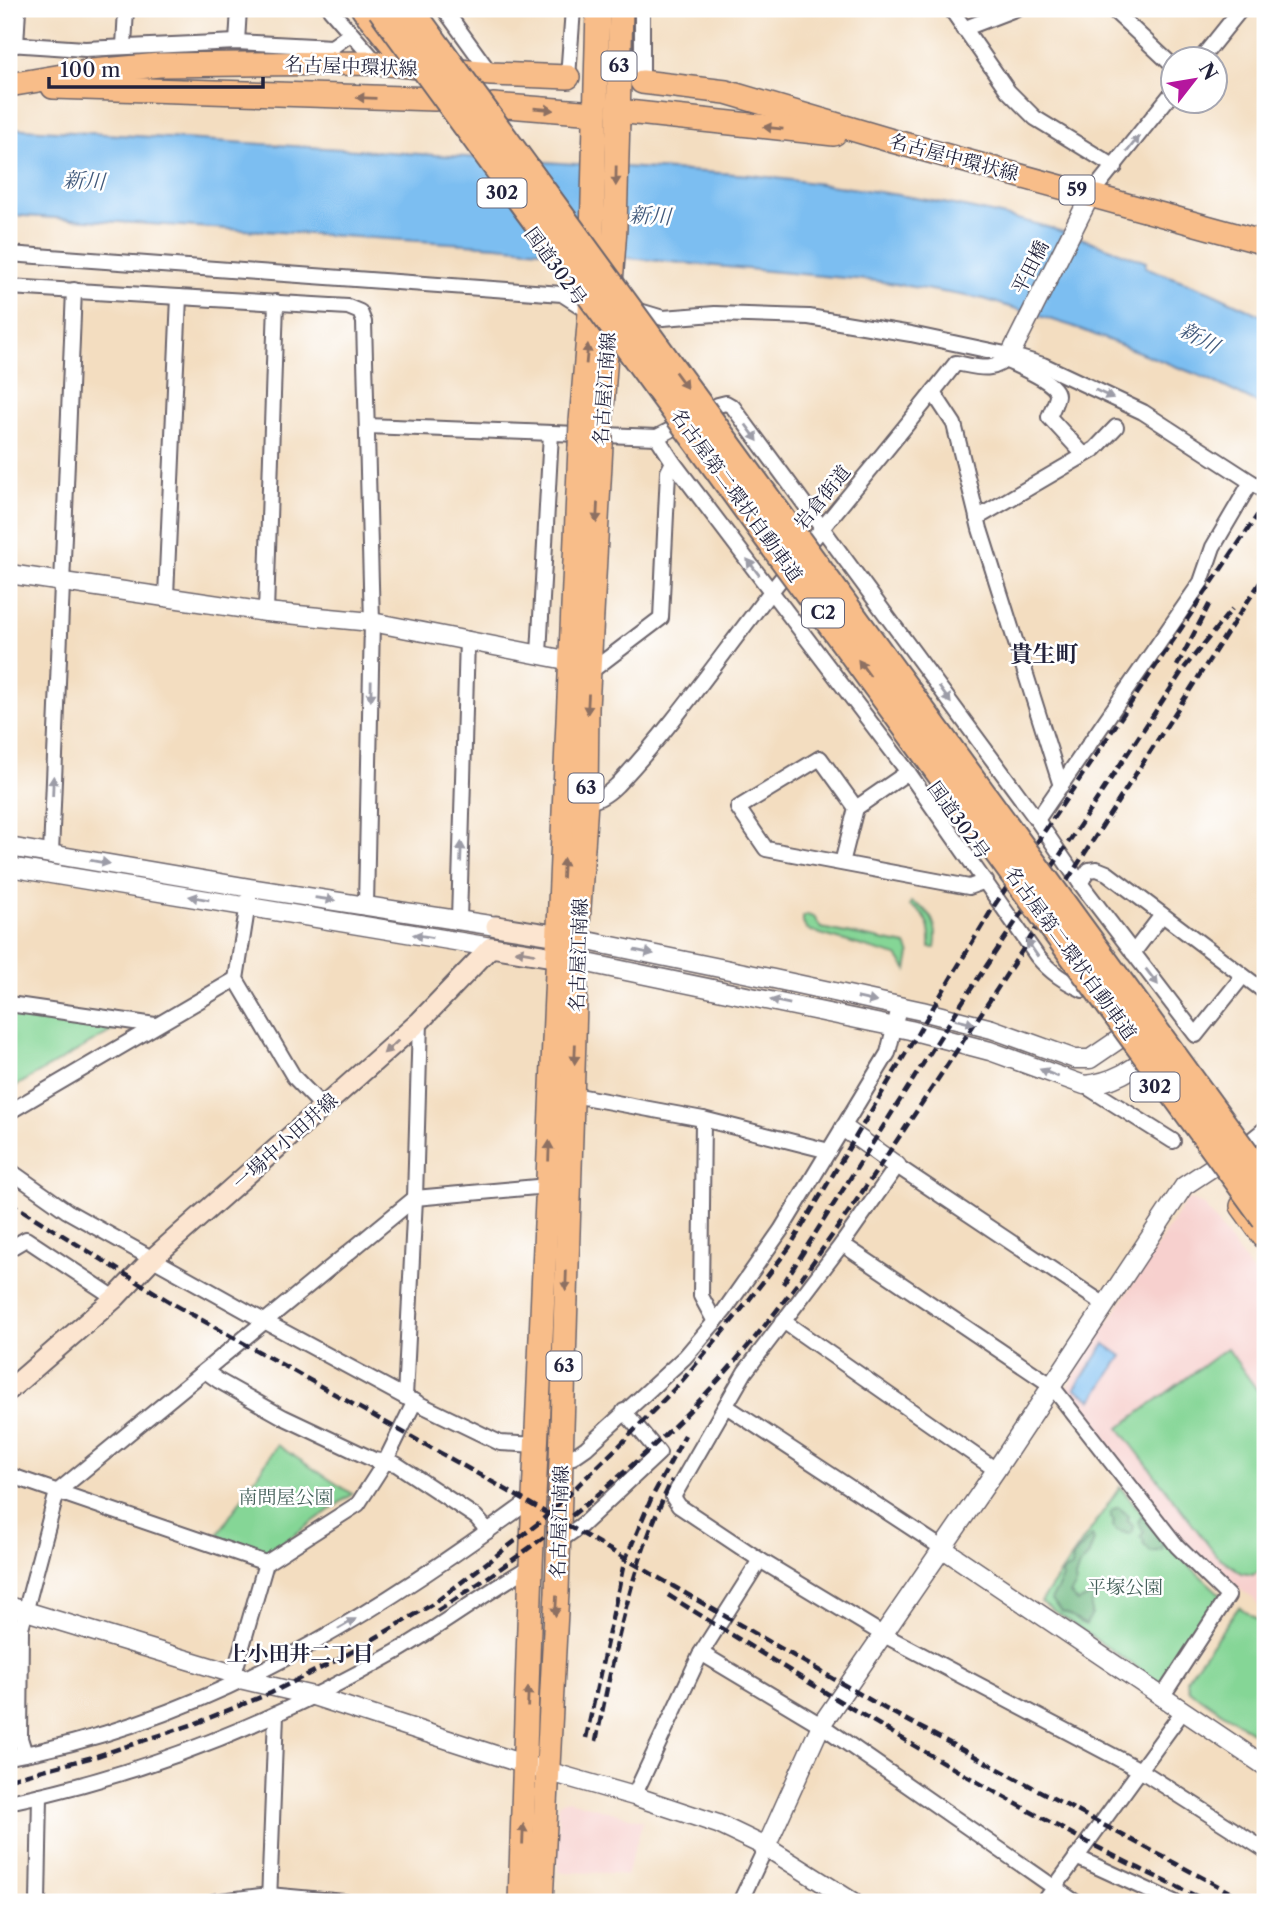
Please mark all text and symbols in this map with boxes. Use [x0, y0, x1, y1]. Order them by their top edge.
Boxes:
scale bar [49, 46, 262, 90]
north arrow [1158, 46, 1228, 116]
road number: 63 [602, 52, 636, 80]
street label: 名古屋中環状線 [284, 53, 418, 80]
text: 100 m [60, 57, 121, 82]
text: N [1194, 59, 1222, 85]
one-way arrow [355, 92, 377, 103]
one-way arrow [533, 104, 555, 115]
one-way arrow [761, 122, 783, 133]
street label: 名古屋中環状線 [887, 129, 1021, 186]
one-way arrow [1125, 136, 1140, 154]
one-way arrow [611, 165, 622, 187]
water label: 新川 [62, 167, 108, 194]
road number: 59 [1060, 176, 1094, 204]
road number: 302 [477, 178, 526, 208]
water label: 新川 [628, 202, 674, 229]
street label: 国道302号 [520, 223, 591, 310]
street label: 平田橋 [1007, 237, 1054, 298]
water label: 新川 [1175, 316, 1225, 360]
street label: 名古屋江南線 [589, 331, 620, 447]
one-way arrow [582, 342, 593, 364]
one-way arrow [674, 371, 688, 390]
one-way arrow [1094, 388, 1115, 399]
street label: 名古屋第二環状自動車道 [666, 404, 807, 587]
one-way arrow [745, 424, 759, 442]
street label: 岩倉街道 [790, 461, 855, 534]
one-way arrow [591, 503, 602, 525]
one-way arrow [746, 557, 760, 576]
road number: C2 [802, 598, 844, 628]
district label: 貴生町 [1010, 640, 1079, 668]
one-way arrow [856, 660, 871, 678]
one-way arrow [365, 680, 376, 702]
one-way arrow [937, 686, 951, 704]
one-way arrow [582, 694, 593, 716]
road number: 63 [568, 774, 604, 802]
one-way arrow [48, 775, 59, 797]
street label: 国道302号 [923, 777, 994, 864]
one-way arrow [455, 840, 466, 862]
one-way arrow [89, 857, 111, 868]
one-way arrow [557, 857, 568, 879]
street label: 名古屋第二環状自動車道 [1000, 862, 1141, 1045]
one-way arrow [188, 892, 210, 903]
one-way arrow [314, 894, 336, 905]
street label: 名古屋江南線 [565, 898, 592, 1012]
one-way arrow [412, 930, 434, 941]
one-way arrow [1025, 939, 1039, 957]
one-way arrow [514, 946, 536, 957]
one-way arrow [633, 946, 655, 957]
one-way arrow [1145, 968, 1159, 986]
one-way arrow [856, 995, 878, 1006]
one-way arrow [769, 996, 791, 1007]
one-way arrow [954, 1017, 976, 1028]
one-way arrow [382, 1039, 400, 1055]
one-way arrow [569, 1043, 580, 1065]
one-way arrow [1039, 1068, 1060, 1079]
road number: 302 [1130, 1072, 1180, 1102]
street label: 一場中小田井線 [228, 1088, 342, 1194]
one-way arrow [544, 1140, 555, 1162]
one-way arrow [560, 1270, 572, 1292]
road number: 63 [546, 1352, 582, 1380]
street label: 名古屋江南線 [546, 1465, 573, 1579]
park label: 南問屋公園 [238, 1486, 334, 1509]
park label: 平塚公園 [1087, 1576, 1163, 1599]
one-way arrow [551, 1596, 562, 1618]
one-way arrow [337, 1618, 356, 1630]
district label: 上小田井二丁目 [227, 1641, 374, 1666]
one-way arrow [522, 1685, 534, 1707]
one-way arrow [518, 1823, 529, 1845]

